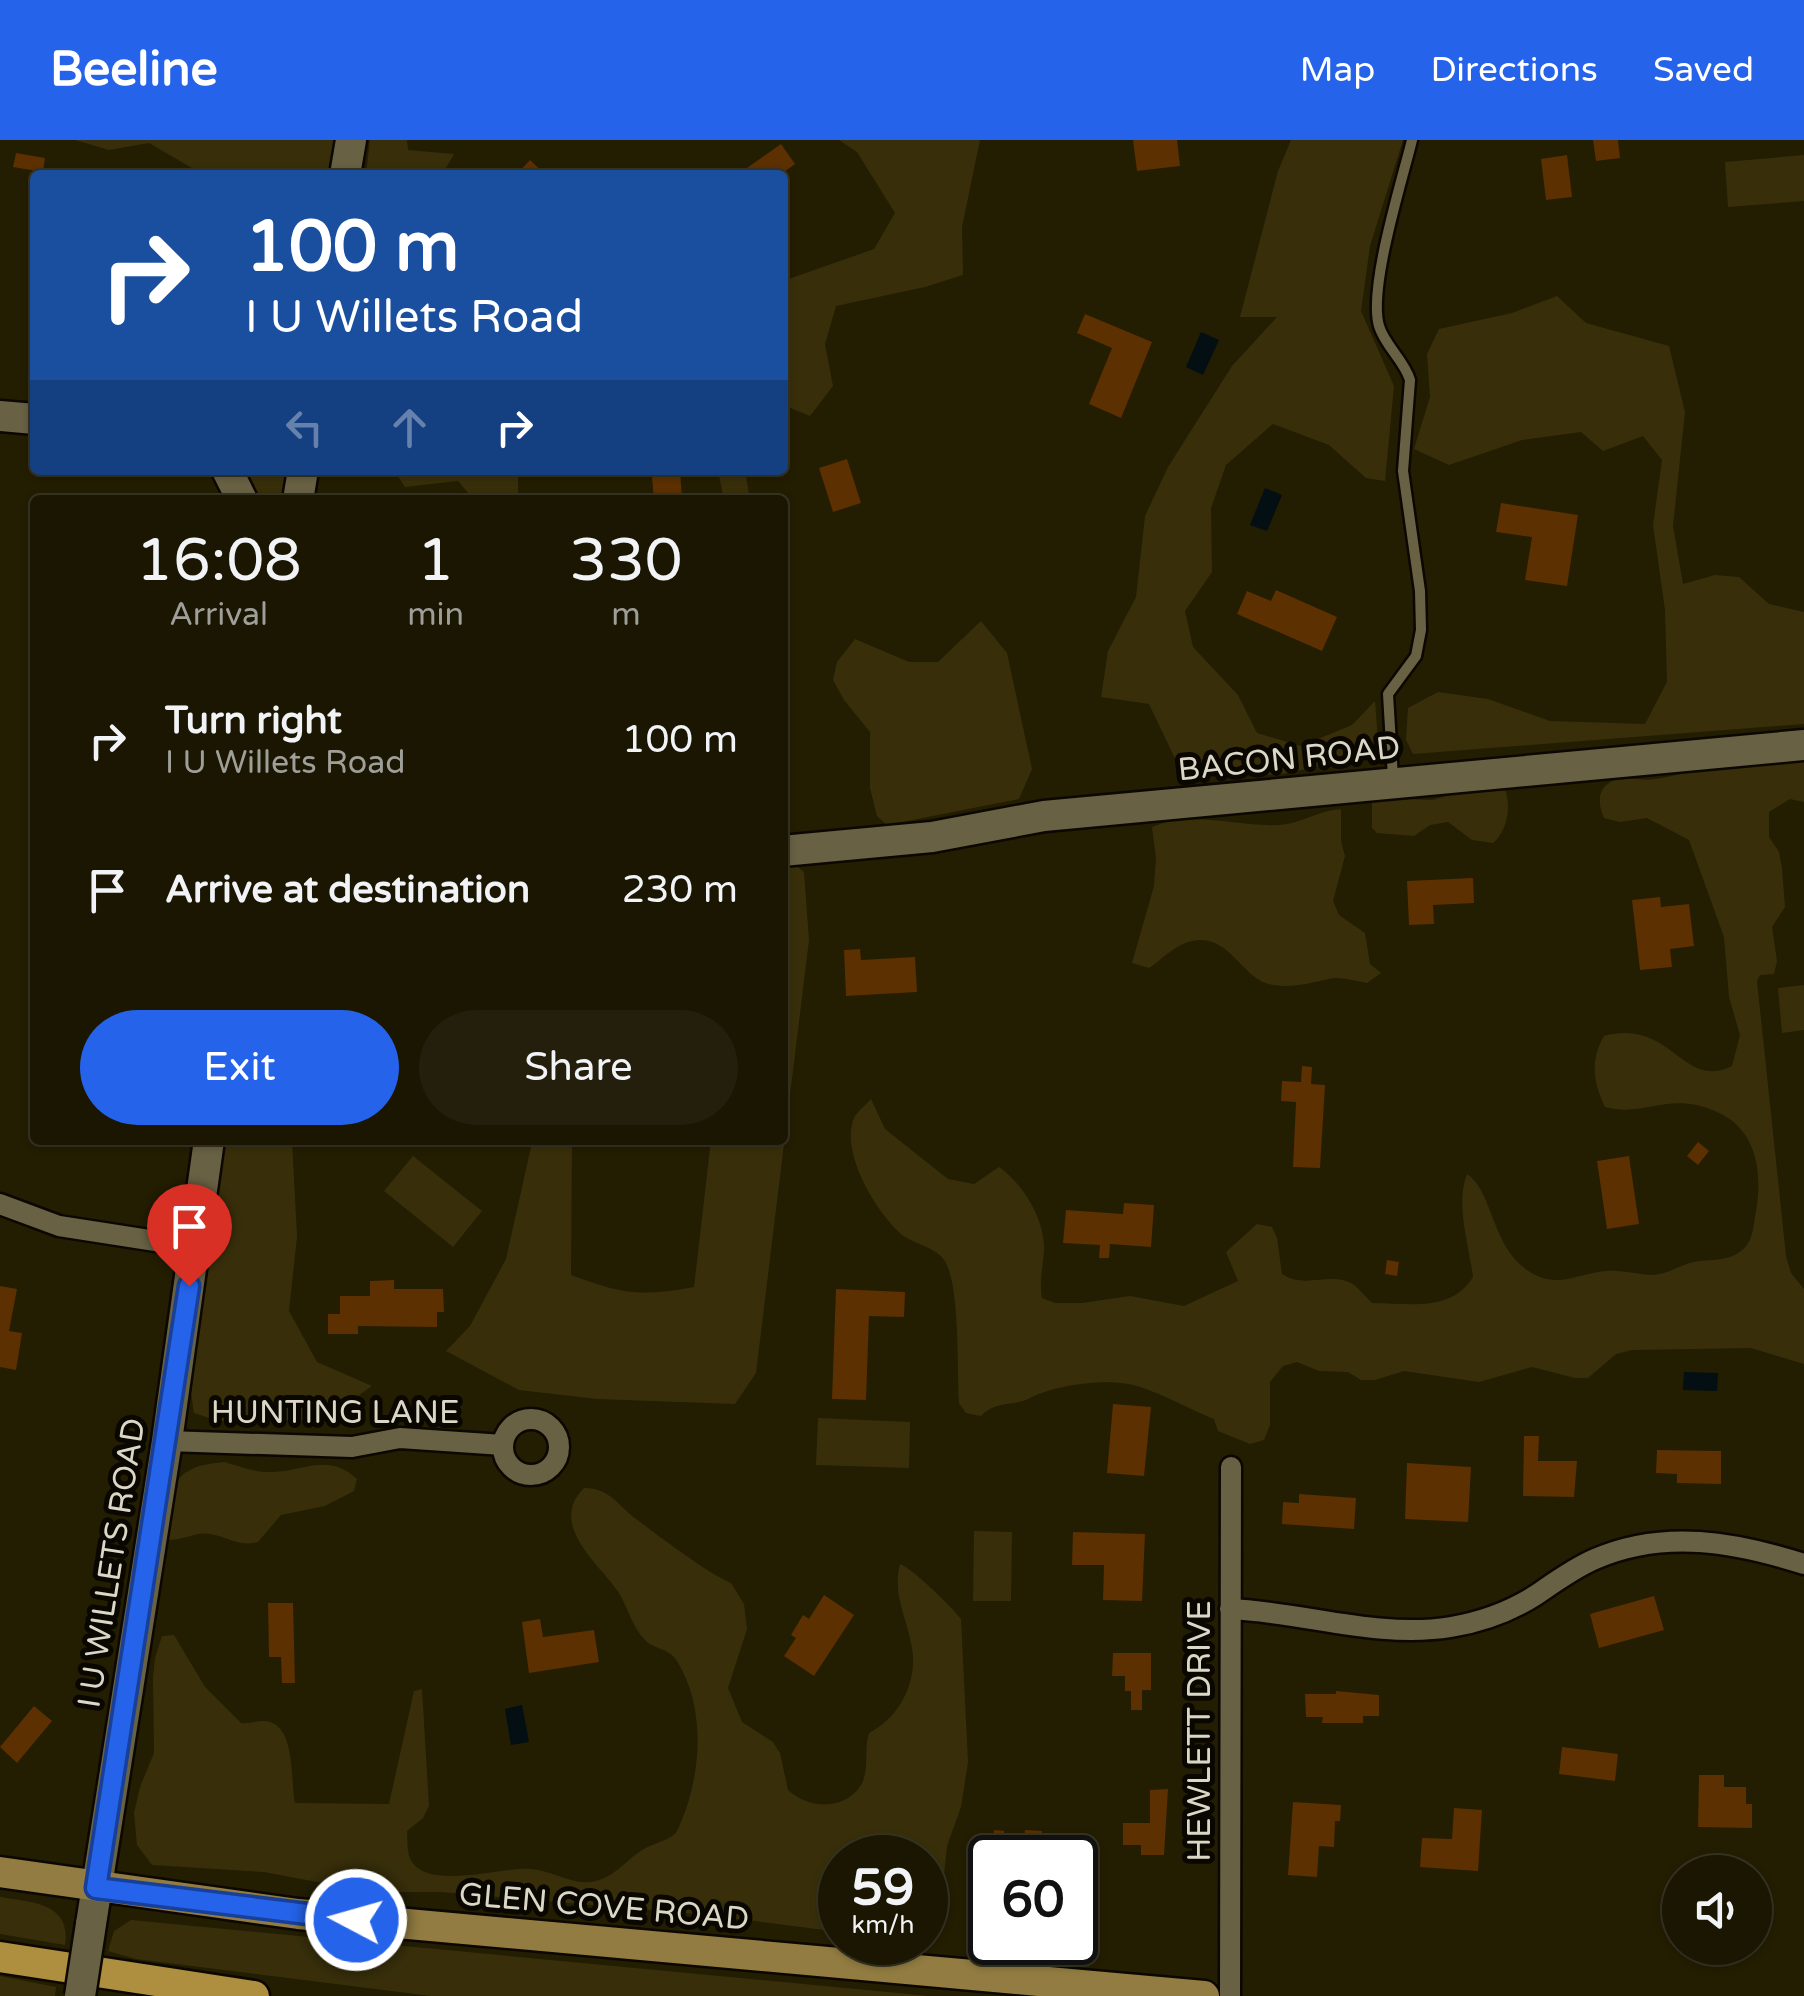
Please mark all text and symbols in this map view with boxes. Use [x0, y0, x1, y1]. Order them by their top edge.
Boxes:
text: Beeline [50, 41, 218, 99]
text: Map [1300, 49, 1375, 91]
text: Directions [1430, 49, 1598, 91]
text: Saved [1653, 49, 1754, 91]
text: 100 m [245, 206, 459, 290]
icon: right [80, 210, 210, 340]
text: I U Willets Road [245, 291, 583, 345]
icon: left [277, 400, 332, 455]
icon: ahead [382, 400, 437, 455]
icon: right [487, 400, 542, 455]
text: 16:08 [135, 525, 302, 597]
text: 1 [417, 525, 454, 597]
text: 330 [569, 525, 683, 597]
text: Arrival [169, 596, 268, 634]
text: min [407, 596, 464, 634]
text: m [611, 596, 641, 634]
text: Turn right [165, 698, 342, 744]
icon: right [80, 713, 135, 768]
text: 100 m [622, 717, 738, 763]
street label: BACON ROAD [1176, 728, 1402, 790]
text: I U Willets Road [165, 744, 405, 782]
icon: arrive [80, 863, 135, 918]
text: Arrive at destination [165, 867, 530, 913]
text: 230 m [622, 867, 738, 913]
button: Exit [80, 1010, 399, 1125]
button: Share [419, 1010, 738, 1125]
pin [147, 1184, 232, 1287]
icon: arrive [162, 1199, 217, 1254]
street label: HUNTING LANE [211, 1394, 459, 1432]
street label: I U WILLETS ROAD [70, 1416, 154, 1710]
street label: HEWLETT DRIVE [1181, 1600, 1219, 1862]
speed limit sign: 60 [968, 1835, 1098, 1965]
map controls [1662, 1855, 1772, 1965]
button: sound [1662, 1855, 1772, 1965]
text: 59 [852, 1858, 914, 1918]
position arrow [304, 1868, 408, 1972]
street label: GLEN COVE ROAD [457, 1875, 751, 1939]
text: km/h [852, 1910, 914, 1940]

